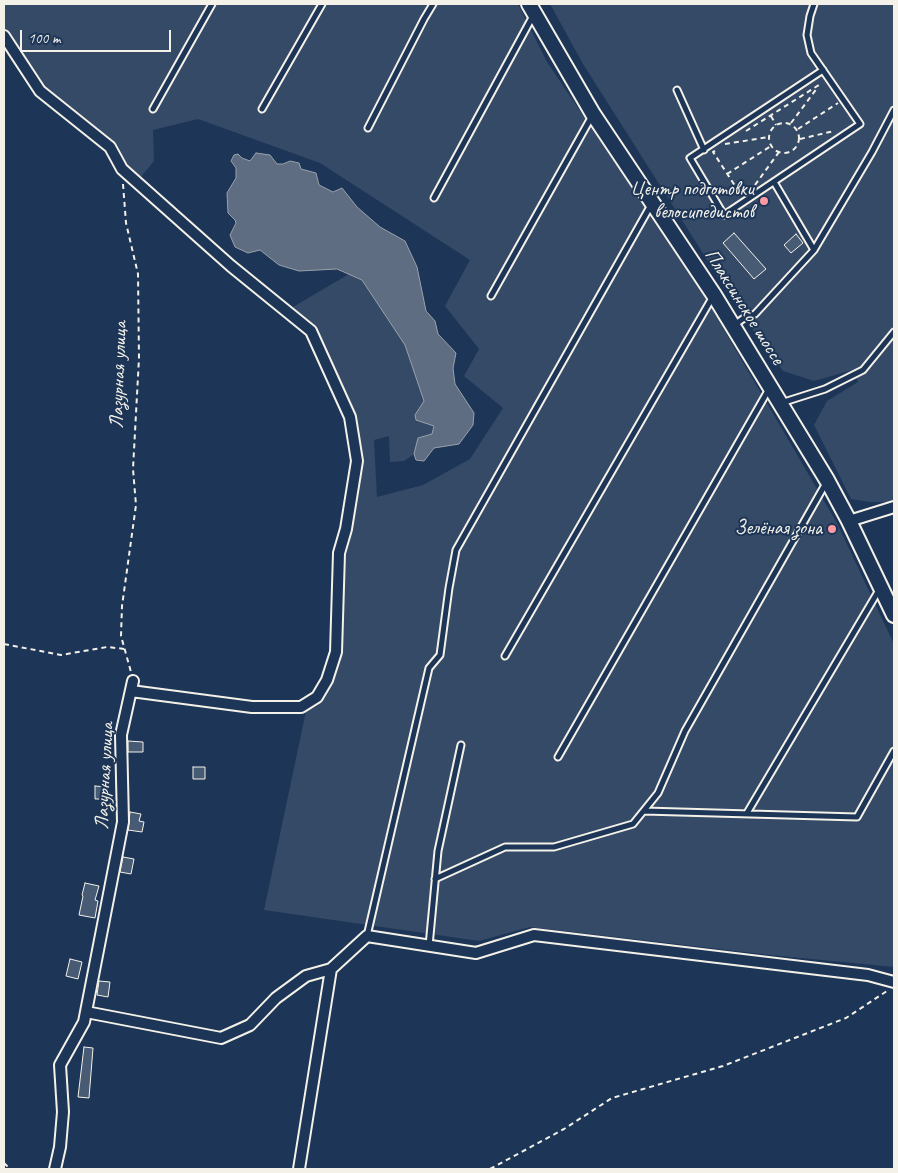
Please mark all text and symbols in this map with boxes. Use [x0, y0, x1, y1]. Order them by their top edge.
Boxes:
scale bar [22, 20, 174, 52]
text: 100 m [28, 29, 60, 48]
place label: Центр подготовки велосипедистов [630, 178, 754, 225]
marker: Центр подготовки велосипедистов [758, 195, 770, 207]
street label: Плаксинское шоссе [699, 245, 789, 369]
street label: Лазурная улица [105, 321, 133, 429]
place label: Зелёная зона [735, 517, 822, 541]
marker: Зелёная зона [826, 523, 838, 535]
street label: Лазурная улица [90, 722, 120, 830]

